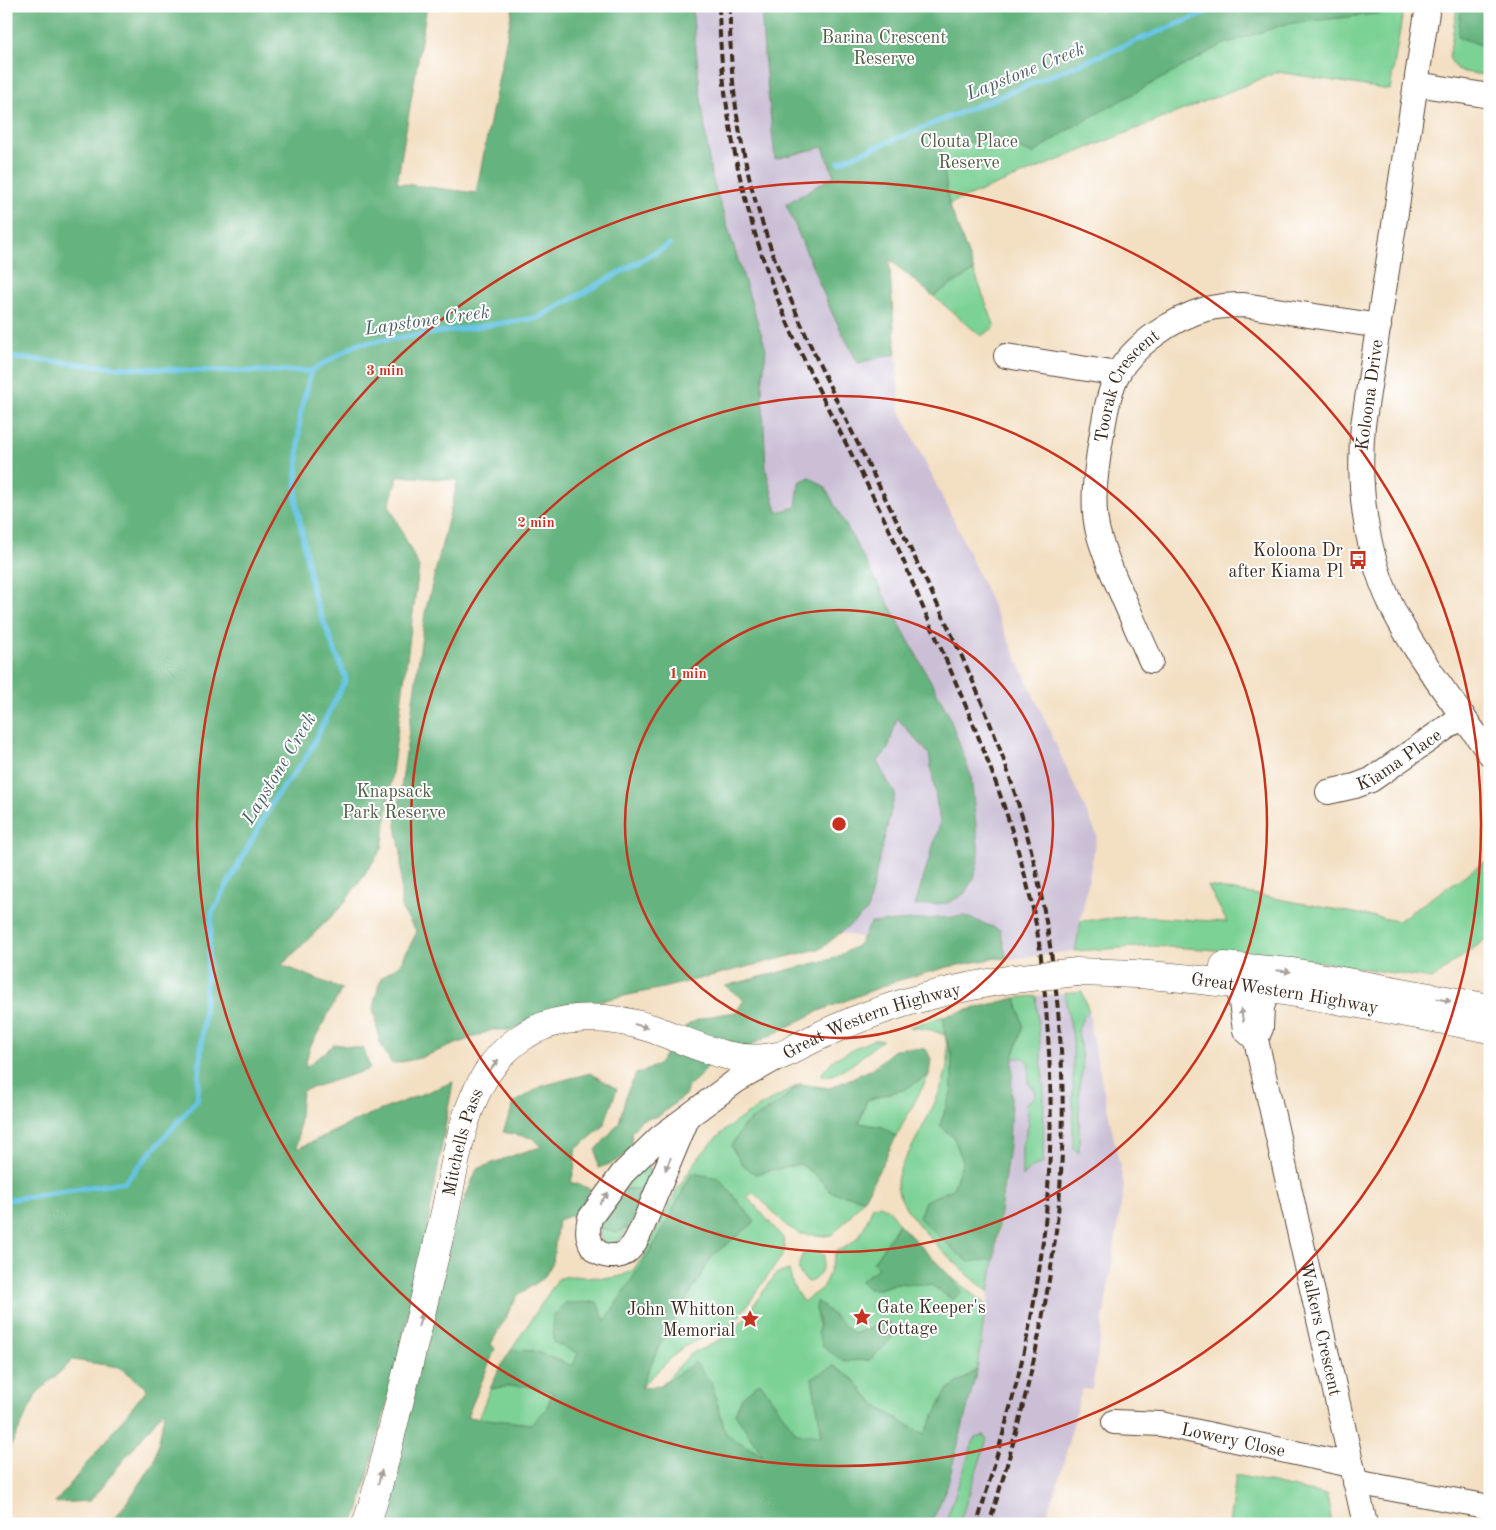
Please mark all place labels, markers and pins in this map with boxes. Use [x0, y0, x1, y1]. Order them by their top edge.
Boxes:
place label: Koloona Dr after Kiama Pl [1228, 542, 1344, 581]
bus stop icon: Koloona Dr after Kiama Pl [1347, 549, 1369, 571]
centre of rings [830, 815, 848, 833]
place label: Gate Keeper's Cottage [877, 1299, 986, 1338]
place label: John Whitton Memorial [627, 1301, 735, 1340]
place icon: Gate Keeper's Cottage [851, 1306, 873, 1328]
place icon: John Whitton Memorial [739, 1308, 761, 1330]

